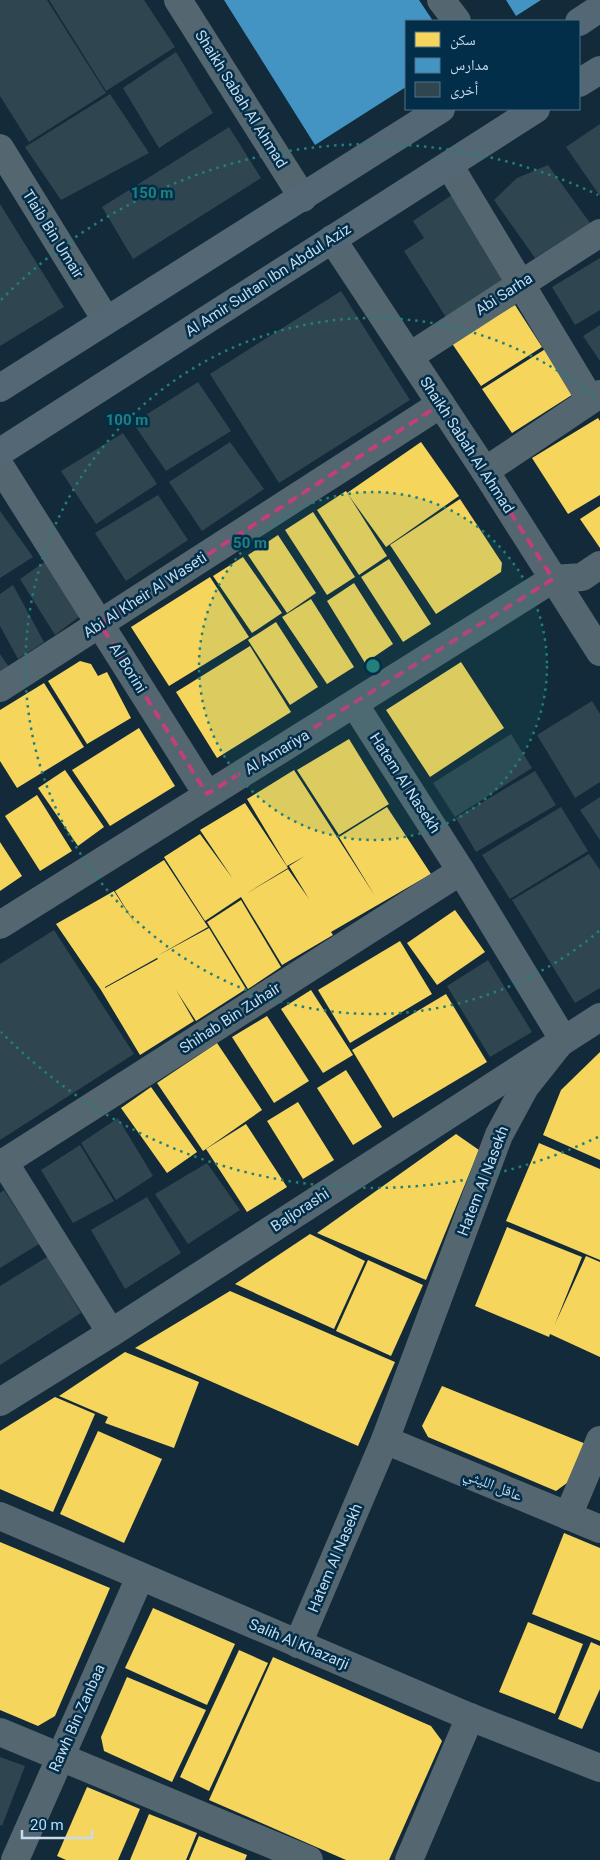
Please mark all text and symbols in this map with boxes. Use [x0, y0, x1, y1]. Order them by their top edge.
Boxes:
legend [405, 20, 580, 110]
street label: Shaikh Sabah Al Ahmad [191, 27, 291, 171]
text: سكن [450, 31, 476, 50]
text: مدارس [450, 56, 489, 75]
text: أخرى [450, 81, 479, 100]
text: 150 m [131, 184, 173, 202]
street label: Tlaib Bin Umair [19, 186, 87, 282]
street label: Al Amir Sultan Ibn Abdul Aziz [182, 220, 354, 340]
street label: Abi Sarha [472, 269, 536, 319]
street label: Shaikh Sabah Al Ahmad [416, 373, 518, 517]
text: 100 m [106, 411, 148, 429]
text: 50 m [233, 534, 267, 552]
street label: Abi Al Kheir Al Waseti [80, 548, 210, 642]
street label: Al Borini [106, 640, 150, 696]
centre of rings [364, 657, 382, 675]
street label: Al Amariya [241, 726, 313, 778]
street label: Hatem Al Nasekh [366, 729, 444, 837]
street label: Shihab Bin Zuhair [176, 979, 284, 1057]
street label: Hatem Al Nasekh [454, 1124, 512, 1238]
street label: Baljorashi [267, 1185, 333, 1235]
street label: عاقل الليثي [460, 1465, 525, 1508]
street label: Hatem Al Nasekh [304, 1501, 366, 1615]
street label: Salih Al Khazarji [246, 1615, 352, 1673]
street label: Rawh Bin Zanbaa [45, 1661, 109, 1775]
scale bar [22, 1808, 92, 1840]
text: 20 m [30, 1816, 64, 1834]

